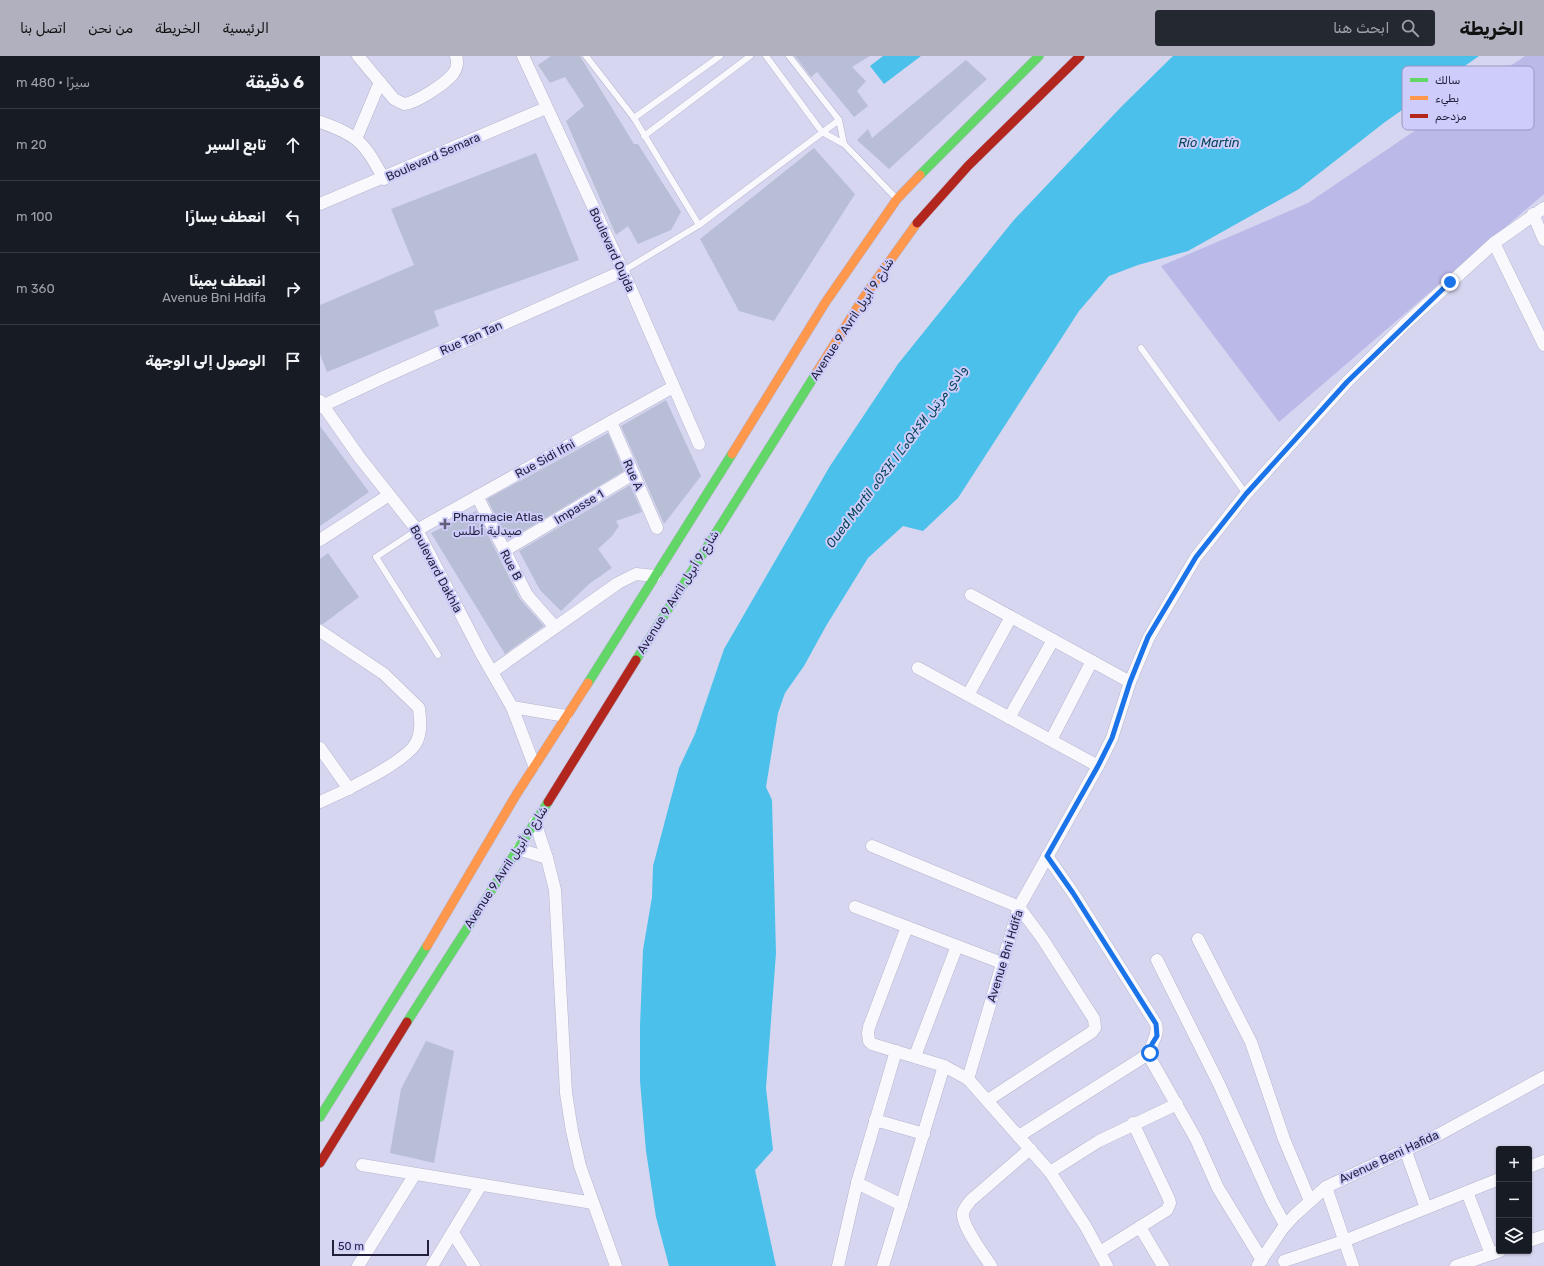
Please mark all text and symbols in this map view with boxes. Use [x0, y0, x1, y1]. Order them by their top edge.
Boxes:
search box [1155, 10, 1435, 46]
icon: search [1399, 17, 1421, 39]
text: الخريطة [1459, 17, 1524, 40]
text: ابحث هنا [1333, 19, 1389, 37]
text: اتصل بنا [20, 20, 66, 37]
text: من نحن [88, 20, 133, 37]
text: الخريطة [155, 20, 200, 37]
text: الرئيسية [222, 20, 269, 37]
legend [1402, 66, 1534, 130]
text: 6 دقيقة [246, 72, 304, 92]
text: سالك [1435, 74, 1460, 87]
text: سيرًا · 480 m [16, 75, 90, 90]
text: بطيء [1435, 92, 1459, 107]
text: مزدحم [1435, 110, 1467, 124]
street label: Boulevard Semara [384, 130, 482, 184]
icon: ahead [282, 134, 304, 156]
water label: Río Martín [1178, 135, 1240, 150]
text: تابع السير [206, 136, 266, 154]
text: 20 m [16, 137, 47, 152]
icon: left [282, 206, 304, 228]
street label: Boulevard Oujda [586, 206, 638, 294]
text: انعطف يسارًا [185, 208, 266, 226]
text: 100 m [16, 209, 53, 224]
street label: Avenue 9 Avril شارع 9 أبريل [807, 255, 898, 384]
text: انعطف يمينًا [189, 272, 266, 290]
route end [1441, 273, 1459, 291]
icon: right [282, 278, 304, 300]
text: 360 m [16, 281, 55, 296]
text: Avenue Bni Hdifa [162, 290, 266, 305]
street label: Rue Tan Tan [438, 318, 504, 358]
icon: arrive [282, 350, 304, 372]
text: الوصول إلى الوجهة [145, 352, 266, 370]
water label: Oued Martil ⴰⵙⵉⴼ ⵏ ⵎⴰⵕⵜⵉⵍ وادي مرتيل [823, 362, 972, 552]
street label: Rue Sidi Ifni [513, 437, 577, 481]
street label: Rue A [620, 457, 646, 493]
street label: Impasse 1 [552, 487, 606, 527]
place label: Pharmacie Atlas صيدلية أطلس [453, 510, 543, 538]
marker: Pharmacie Atlas صيدلية أطلس [440, 519, 450, 529]
street label: Boulevard Dakhla [407, 523, 465, 615]
street label: Avenue 9 Avril شارع 9 أبريل [634, 528, 724, 657]
street label: Rue B [497, 547, 525, 583]
street label: Avenue 9 Avril شارع 9 أبريل [461, 803, 552, 932]
street label: Avenue Bni Hdifa [984, 908, 1026, 1004]
route start [1141, 1044, 1159, 1062]
street label: Avenue Beni Hafida [1337, 1128, 1441, 1186]
map controls [1496, 1146, 1532, 1254]
button: + [1496, 1146, 1532, 1182]
button: − [1496, 1182, 1532, 1218]
button: layers [1496, 1218, 1532, 1254]
scale bar [332, 1238, 429, 1257]
text: 50 m [338, 1240, 364, 1253]

